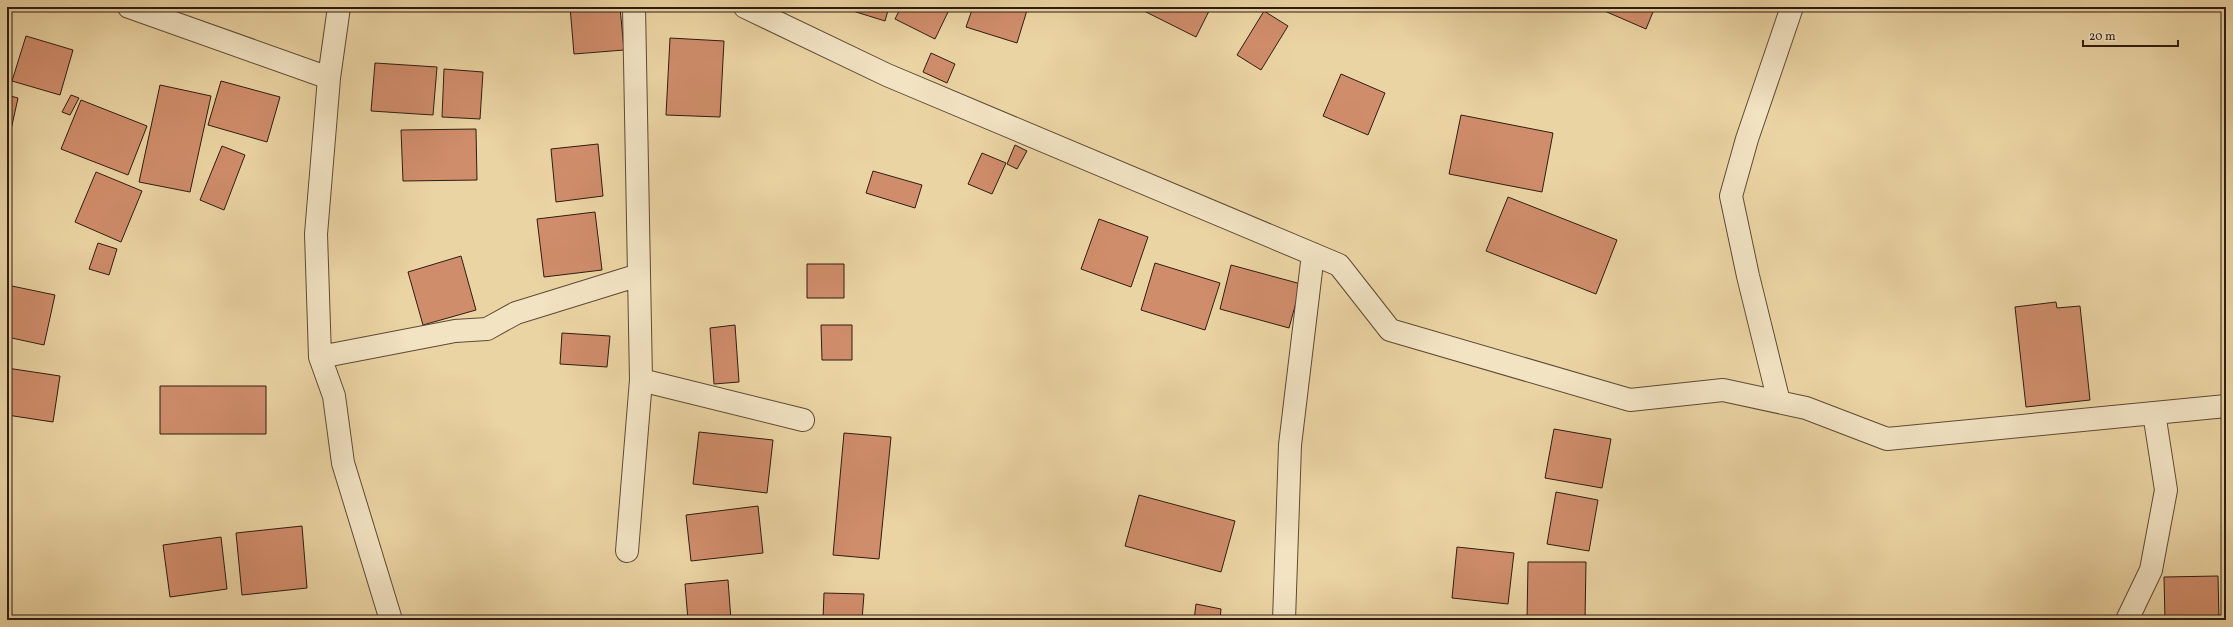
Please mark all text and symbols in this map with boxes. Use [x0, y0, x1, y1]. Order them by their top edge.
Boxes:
scale bar [2083, 22, 2178, 48]
text: 20 m [2089, 29, 2116, 45]

